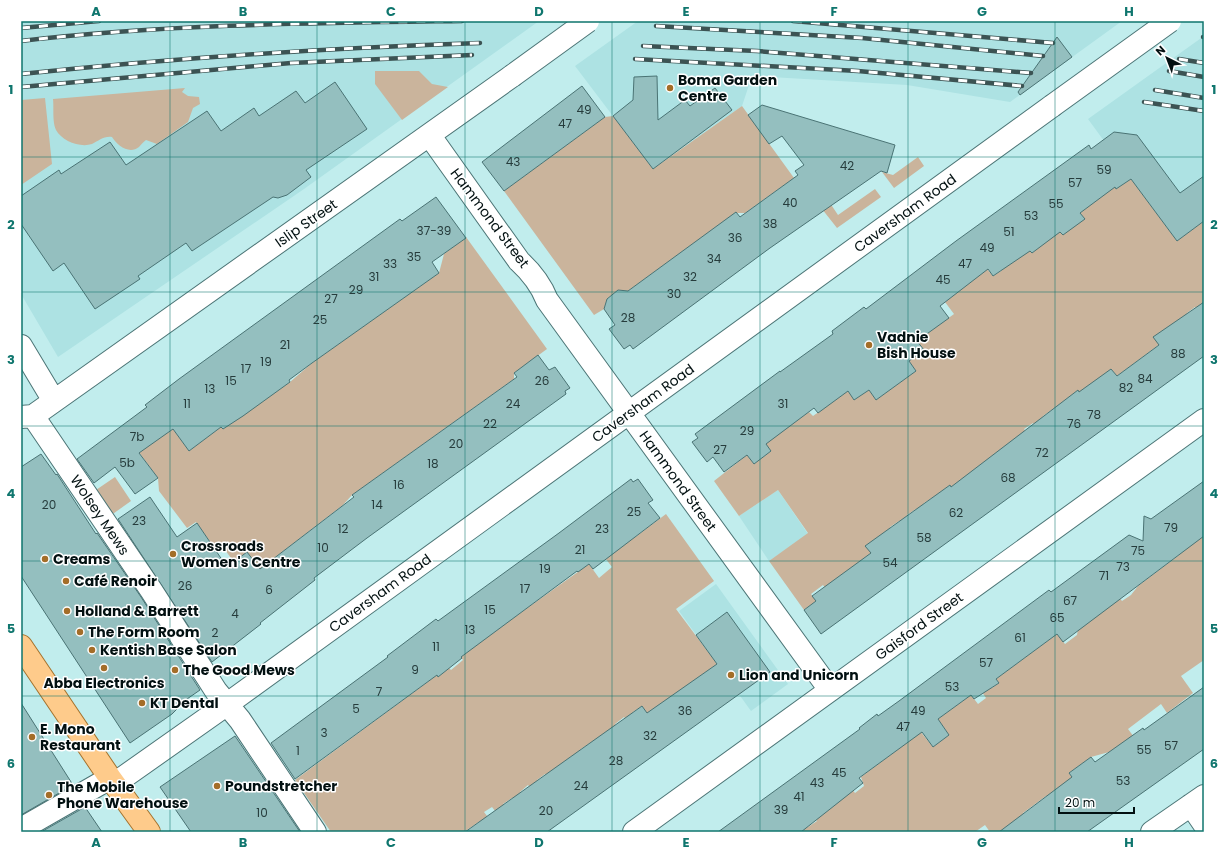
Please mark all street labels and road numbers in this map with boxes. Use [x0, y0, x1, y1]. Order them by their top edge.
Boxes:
street label: Hammond Street [446, 164, 534, 272]
street label: Caversham Road [850, 169, 960, 257]
street label: Islip Street [271, 194, 341, 252]
street label: Caversham Road [588, 359, 698, 447]
street label: Hammond Street [635, 427, 721, 535]
street label: Wolsey Mews [66, 471, 134, 559]
street label: Caversham Road [325, 549, 435, 637]
street label: Gaisford Street [871, 587, 967, 665]

